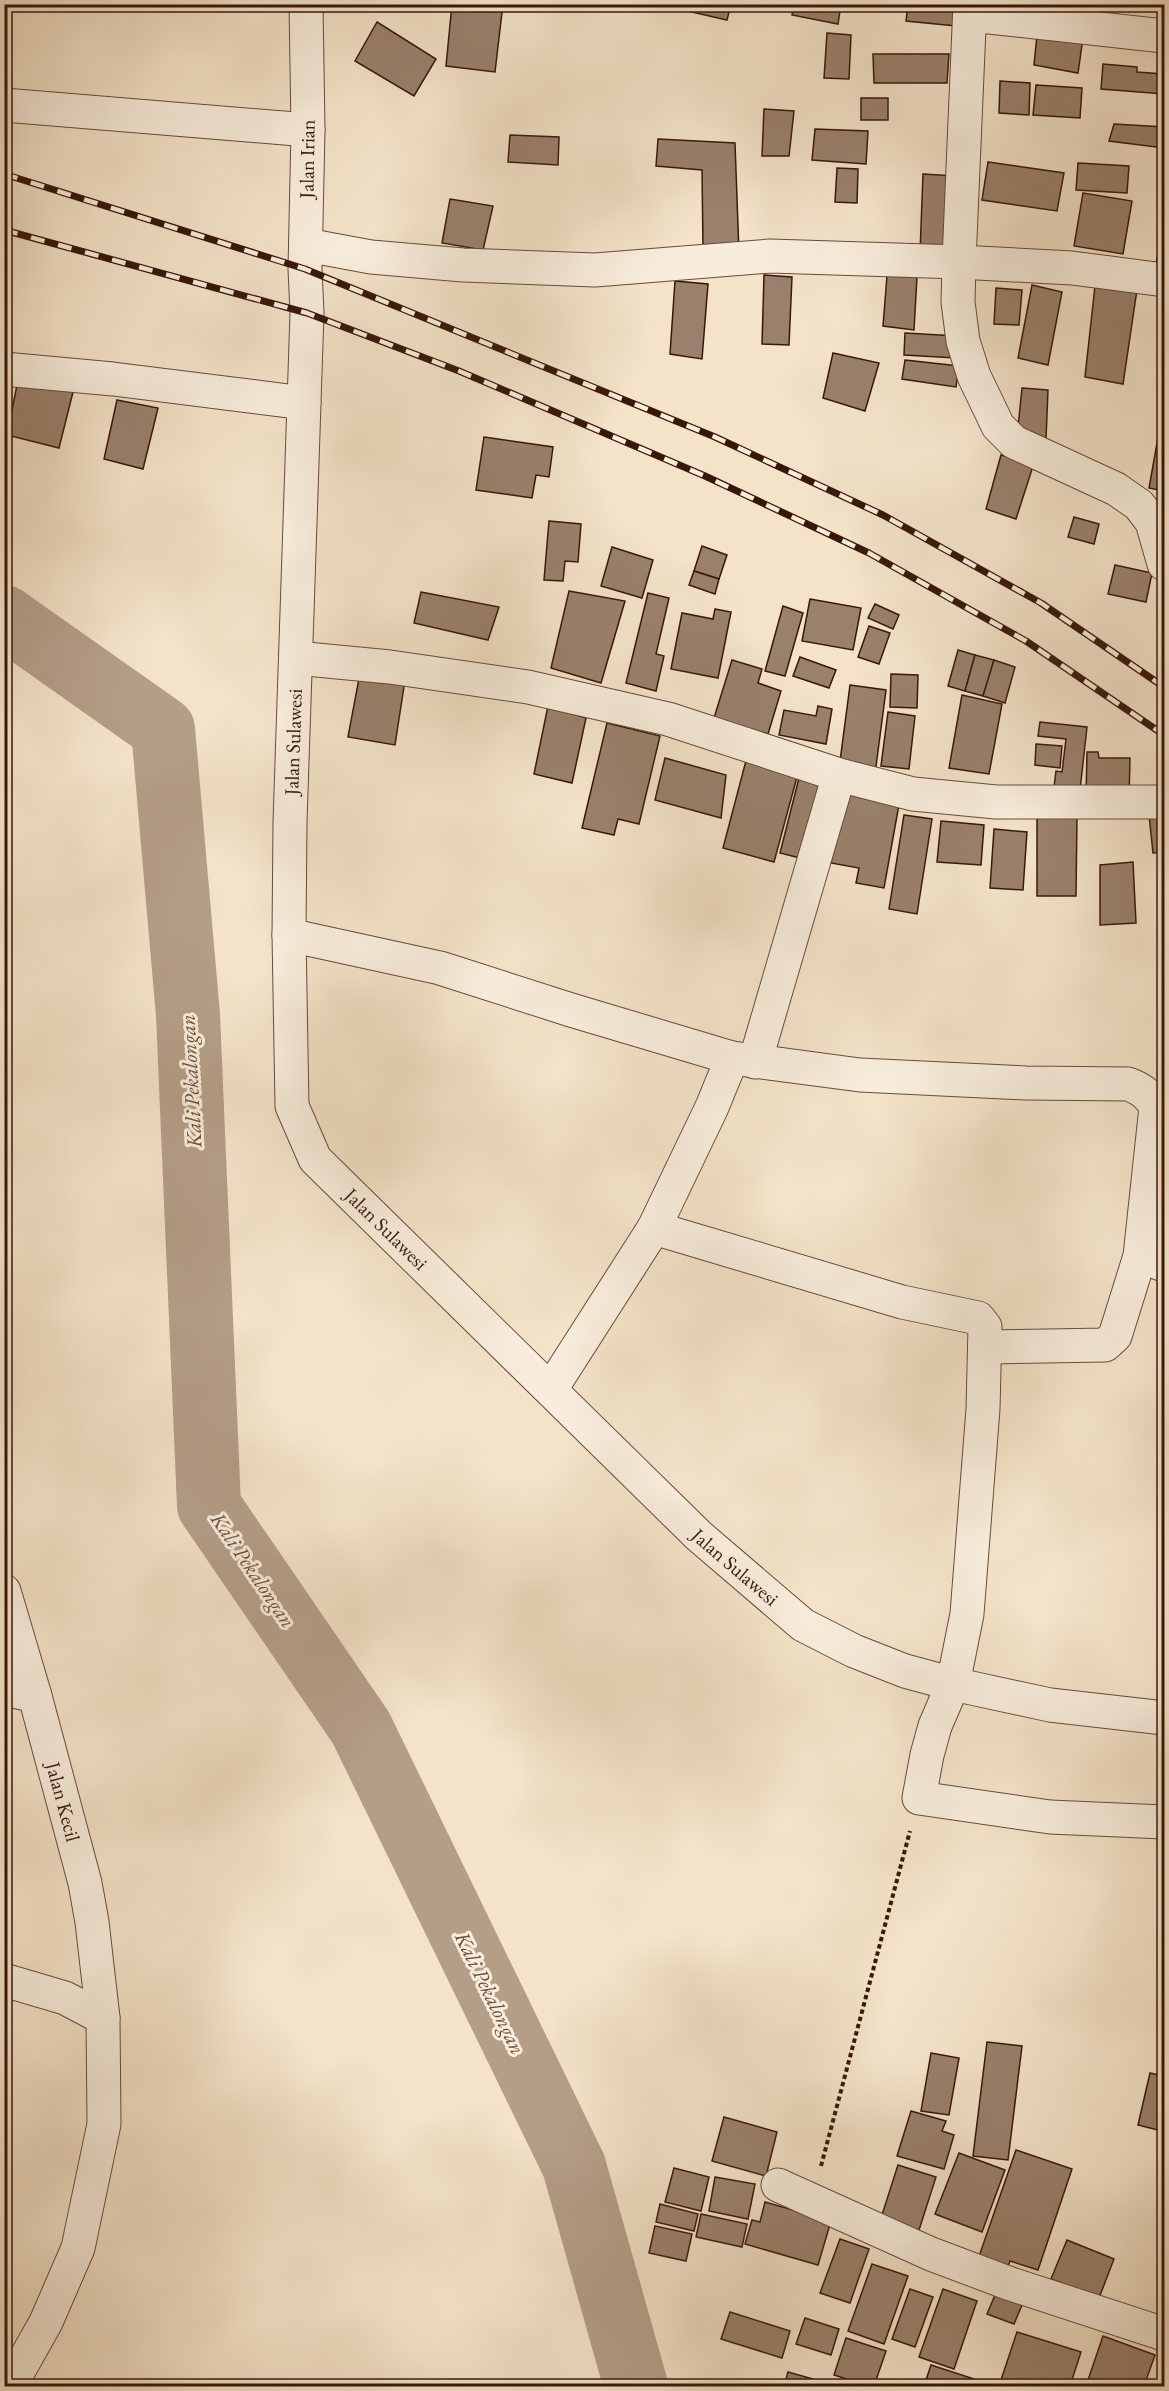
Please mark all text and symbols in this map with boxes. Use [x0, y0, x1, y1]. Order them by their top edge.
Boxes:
street label: Jalan Irian [293, 119, 321, 201]
street label: Jalan Sulawesi [278, 688, 308, 798]
water label: Kali Pekalongan [174, 1014, 208, 1149]
street label: Jalan Sulawesi [338, 1181, 434, 1276]
water label: Kali Pekalongan [204, 1506, 302, 1632]
street label: Jalan Sulawesi [684, 1521, 784, 1612]
street label: Jalan Kecil [40, 1757, 86, 1845]
water label: Kali Pekalongan [449, 1926, 532, 2059]

